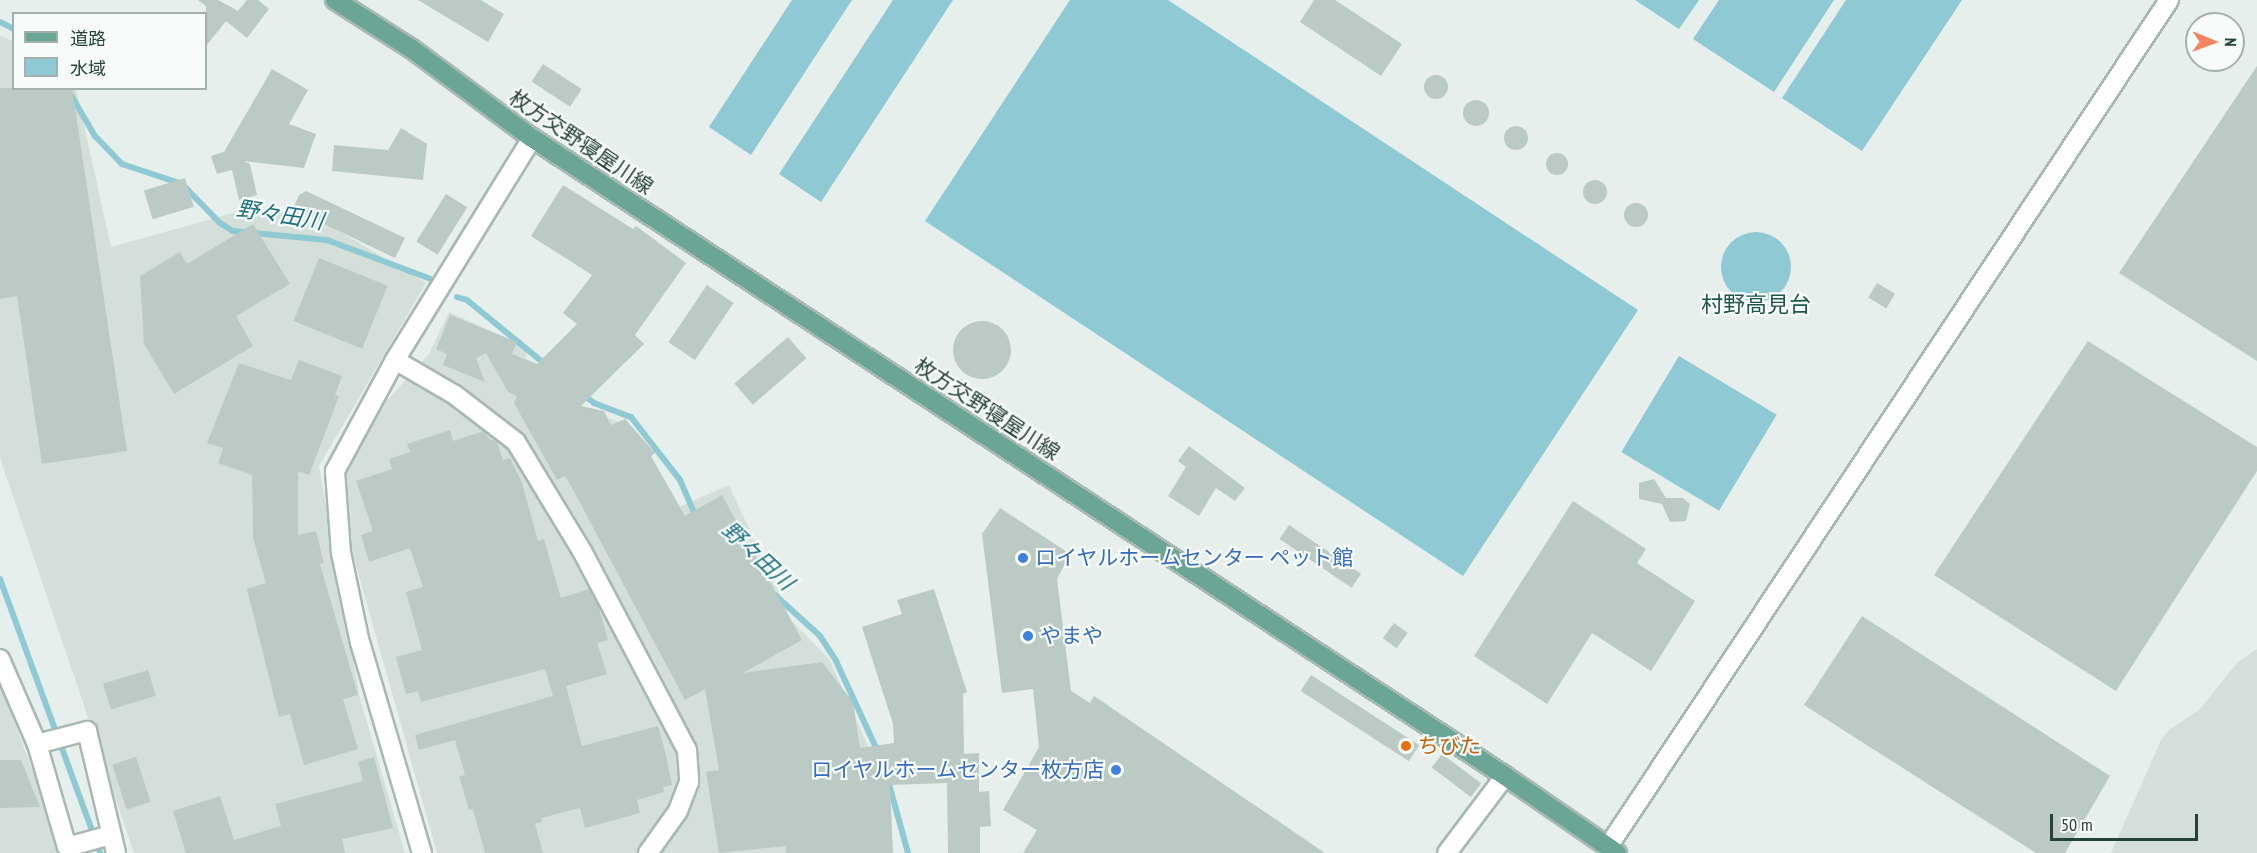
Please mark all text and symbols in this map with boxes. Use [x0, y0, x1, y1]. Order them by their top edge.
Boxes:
legend [12, 12, 207, 90]
north arrow [2185, 12, 2245, 72]
text: 道路 [70, 27, 106, 50]
text: N [2221, 38, 2241, 47]
text: 水域 [70, 57, 106, 80]
street label: 枚方交野寝屋川線 [504, 85, 658, 199]
water label: 野々田川 [234, 195, 326, 235]
district label: 村野高見台 [1701, 292, 1811, 318]
street label: 枚方交野寝屋川線 [910, 353, 1064, 465]
water label: 野々田川 [717, 516, 799, 596]
place label: ロイヤルホームセンター ペット館 [1035, 545, 1354, 571]
marker: ロイヤルホームセンター ペット館 [1016, 551, 1030, 565]
place label: やまや [1040, 623, 1103, 649]
marker: やまや [1021, 629, 1035, 643]
place label: ちびた [1418, 733, 1481, 759]
marker: ちびた [1399, 739, 1413, 753]
place label: ロイヤルホームセンター枚方店 [810, 757, 1104, 783]
marker: ロイヤルホームセンター枚方店 [1109, 763, 1123, 777]
scale bar [2053, 802, 2202, 840]
text: 50 m [2061, 813, 2093, 836]

